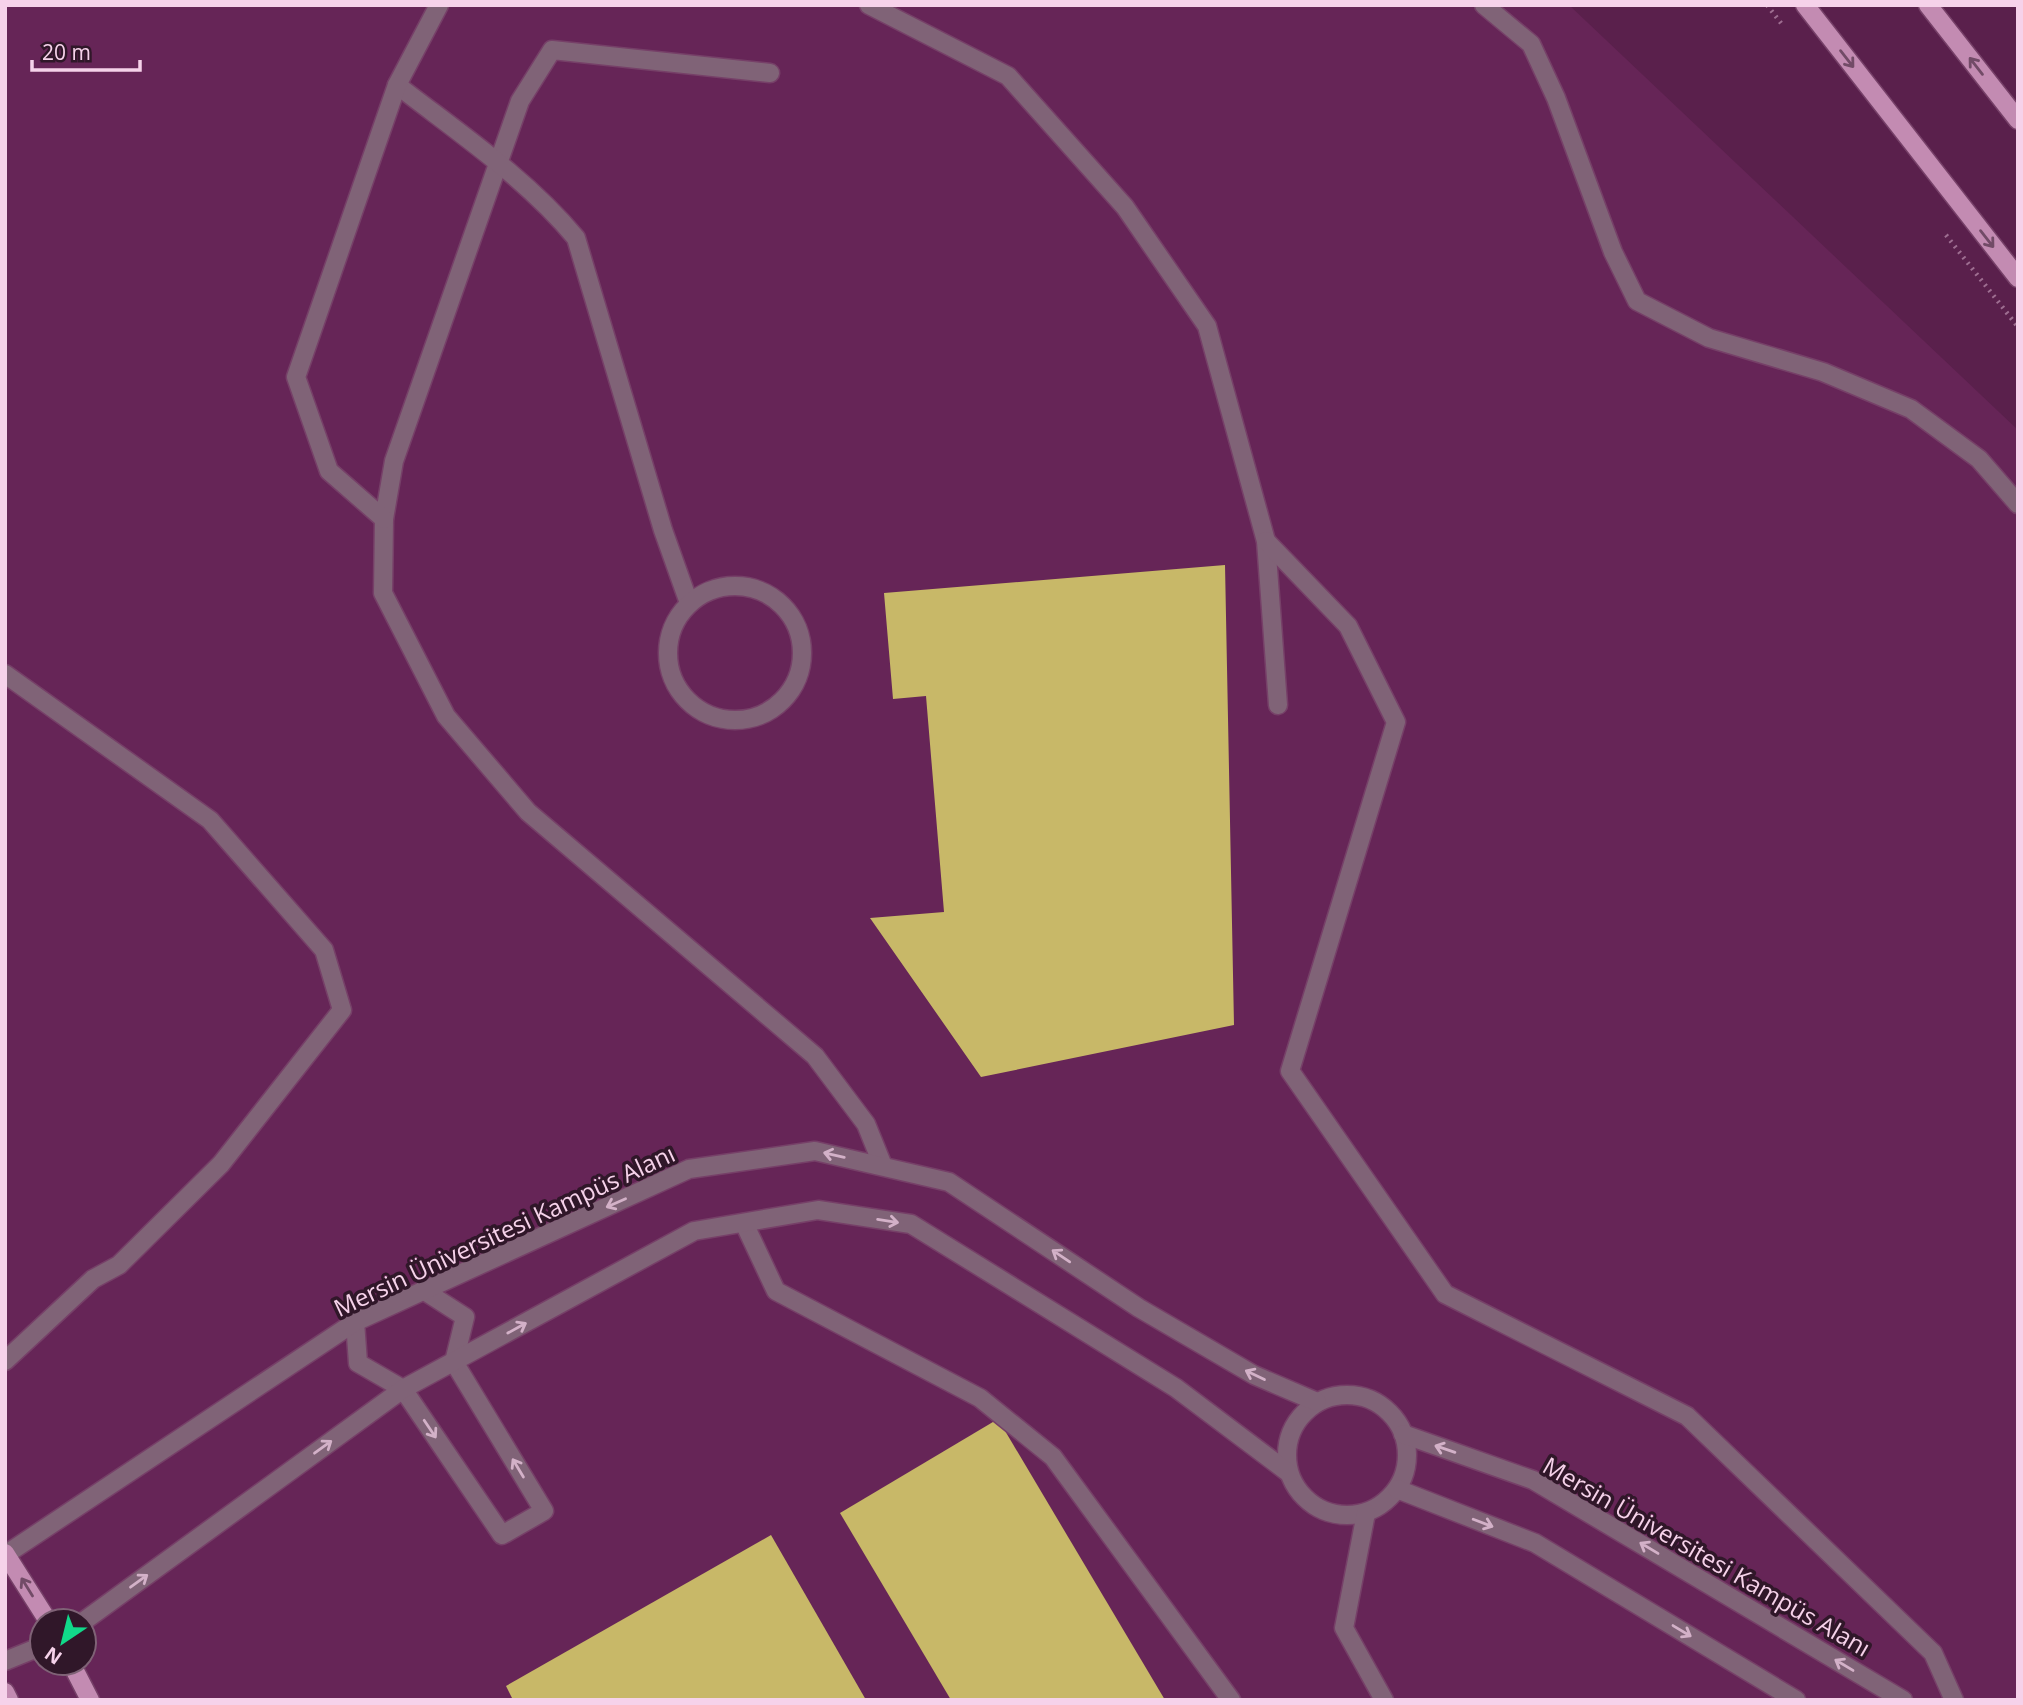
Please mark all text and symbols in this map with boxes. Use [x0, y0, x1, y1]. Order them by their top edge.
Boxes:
scale bar [32, 28, 140, 72]
text: 20 m [42, 38, 91, 66]
one-way arrow [1840, 49, 1855, 68]
one-way arrow [1968, 57, 1983, 76]
one-way arrow [1980, 229, 1995, 247]
street label: Mersin Üniversitesi Kampüs Alanı [328, 1136, 680, 1324]
one-way arrow [823, 1148, 846, 1162]
one-way arrow [606, 1196, 627, 1210]
one-way arrow [876, 1214, 899, 1227]
one-way arrow [1052, 1249, 1071, 1263]
one-way arrow [506, 1321, 526, 1335]
one-way arrow [1245, 1367, 1266, 1381]
one-way arrow [423, 1419, 437, 1438]
one-way arrow [313, 1440, 332, 1455]
one-way arrow [1435, 1442, 1457, 1454]
street label: Mersin Üniversitesi Kampüs Alanı [1537, 1449, 1877, 1663]
one-way arrow [511, 1458, 525, 1478]
one-way arrow [1472, 1517, 1494, 1530]
one-way arrow [1639, 1541, 1659, 1555]
one-way arrow [129, 1574, 148, 1588]
one-way arrow [19, 1578, 34, 1597]
north arrow [28, 1607, 98, 1677]
one-way arrow [1672, 1625, 1692, 1639]
text: N [39, 1641, 67, 1671]
one-way arrow [1834, 1658, 1855, 1671]

